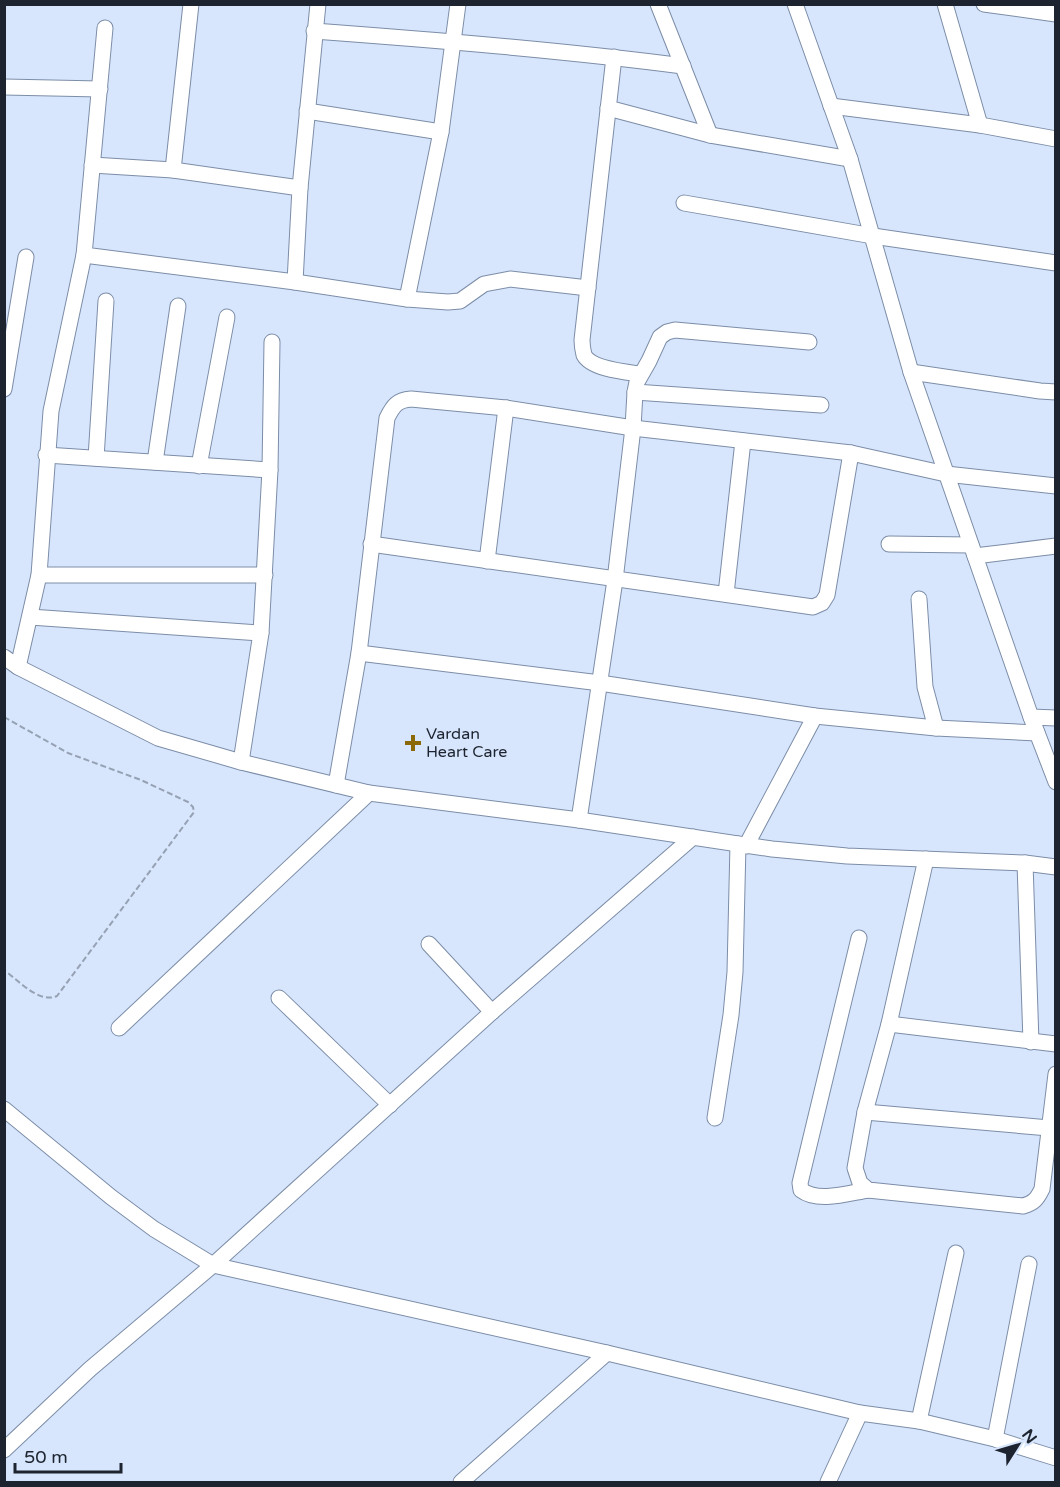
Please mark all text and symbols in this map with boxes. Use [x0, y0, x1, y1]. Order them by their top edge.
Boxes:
place label: Vardan Heart Care [426, 724, 507, 762]
marker: Vardan Heart Care [404, 734, 422, 752]
north arrow [988, 1415, 1048, 1475]
text: N [1017, 1425, 1041, 1448]
scale bar [15, 1436, 122, 1474]
text: 50 m [24, 1446, 68, 1468]

